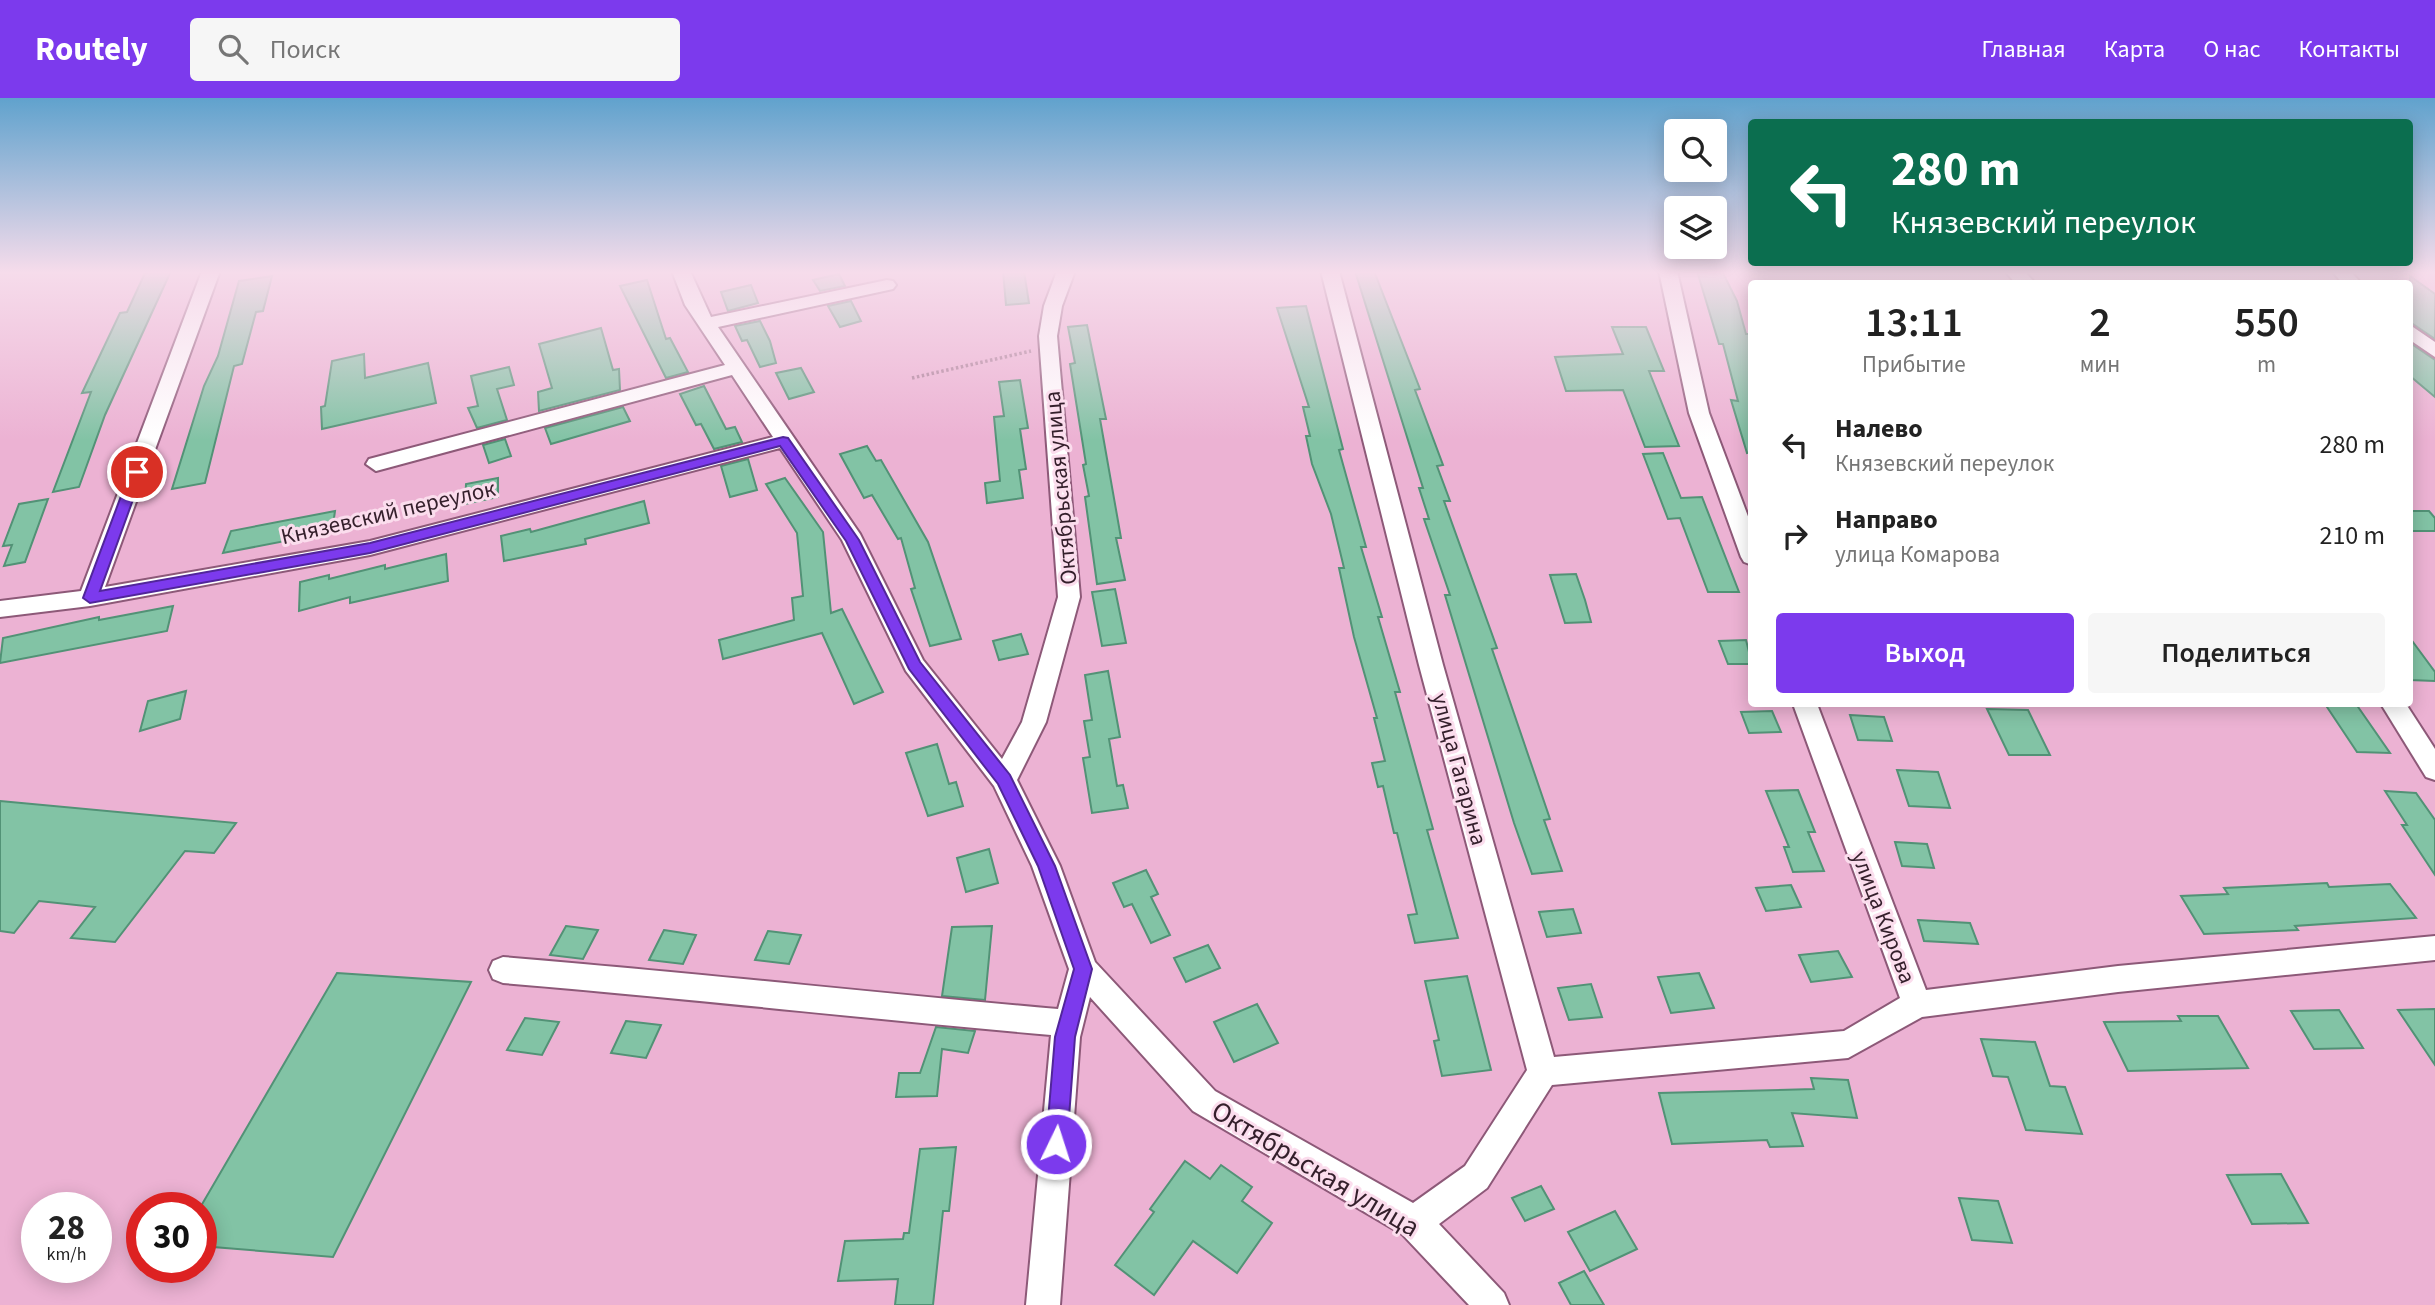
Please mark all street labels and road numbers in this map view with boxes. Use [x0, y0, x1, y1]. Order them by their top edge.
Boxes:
street label: Октябрьская улица [1036, 390, 1085, 586]
street label: Князевский переулок [278, 472, 499, 553]
street label: улица Гагарина [1423, 689, 1496, 849]
street label: улица Кирова [1843, 846, 1924, 988]
street label: Октябрьская улица [1204, 1091, 1427, 1247]

